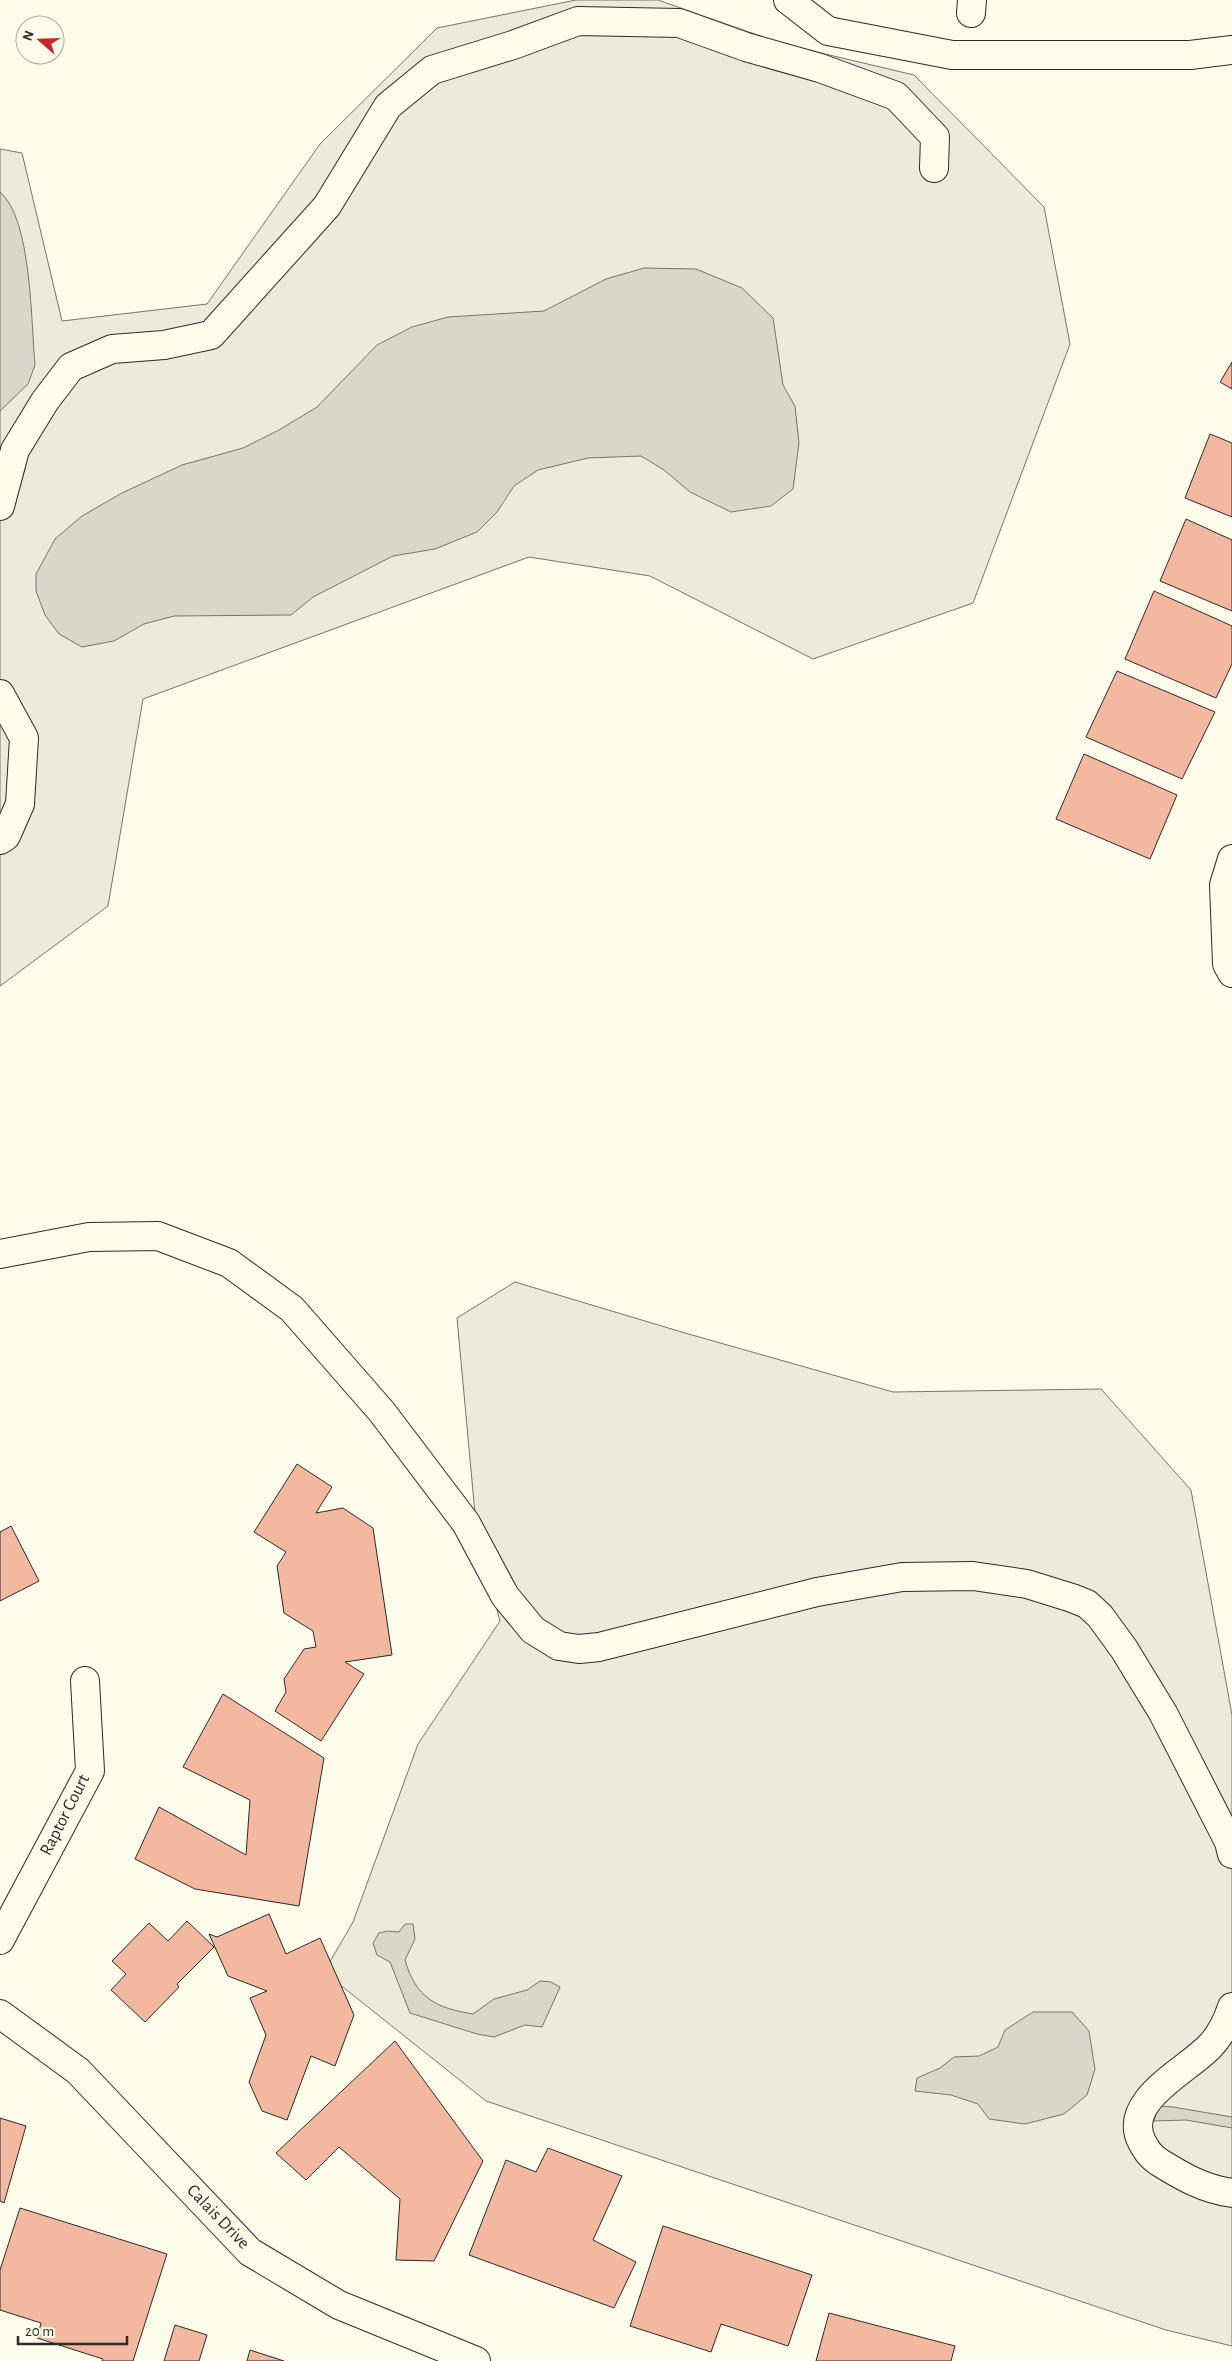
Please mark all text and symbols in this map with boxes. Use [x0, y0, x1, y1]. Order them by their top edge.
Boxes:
north arrow [15, 15, 65, 65]
text: N [20, 29, 37, 43]
street label: Raptor Court [37, 1771, 93, 1858]
street label: Calais Drive [183, 2181, 253, 2253]
scale bar [18, 2314, 126, 2346]
text: 20 m [25, 2324, 54, 2339]

